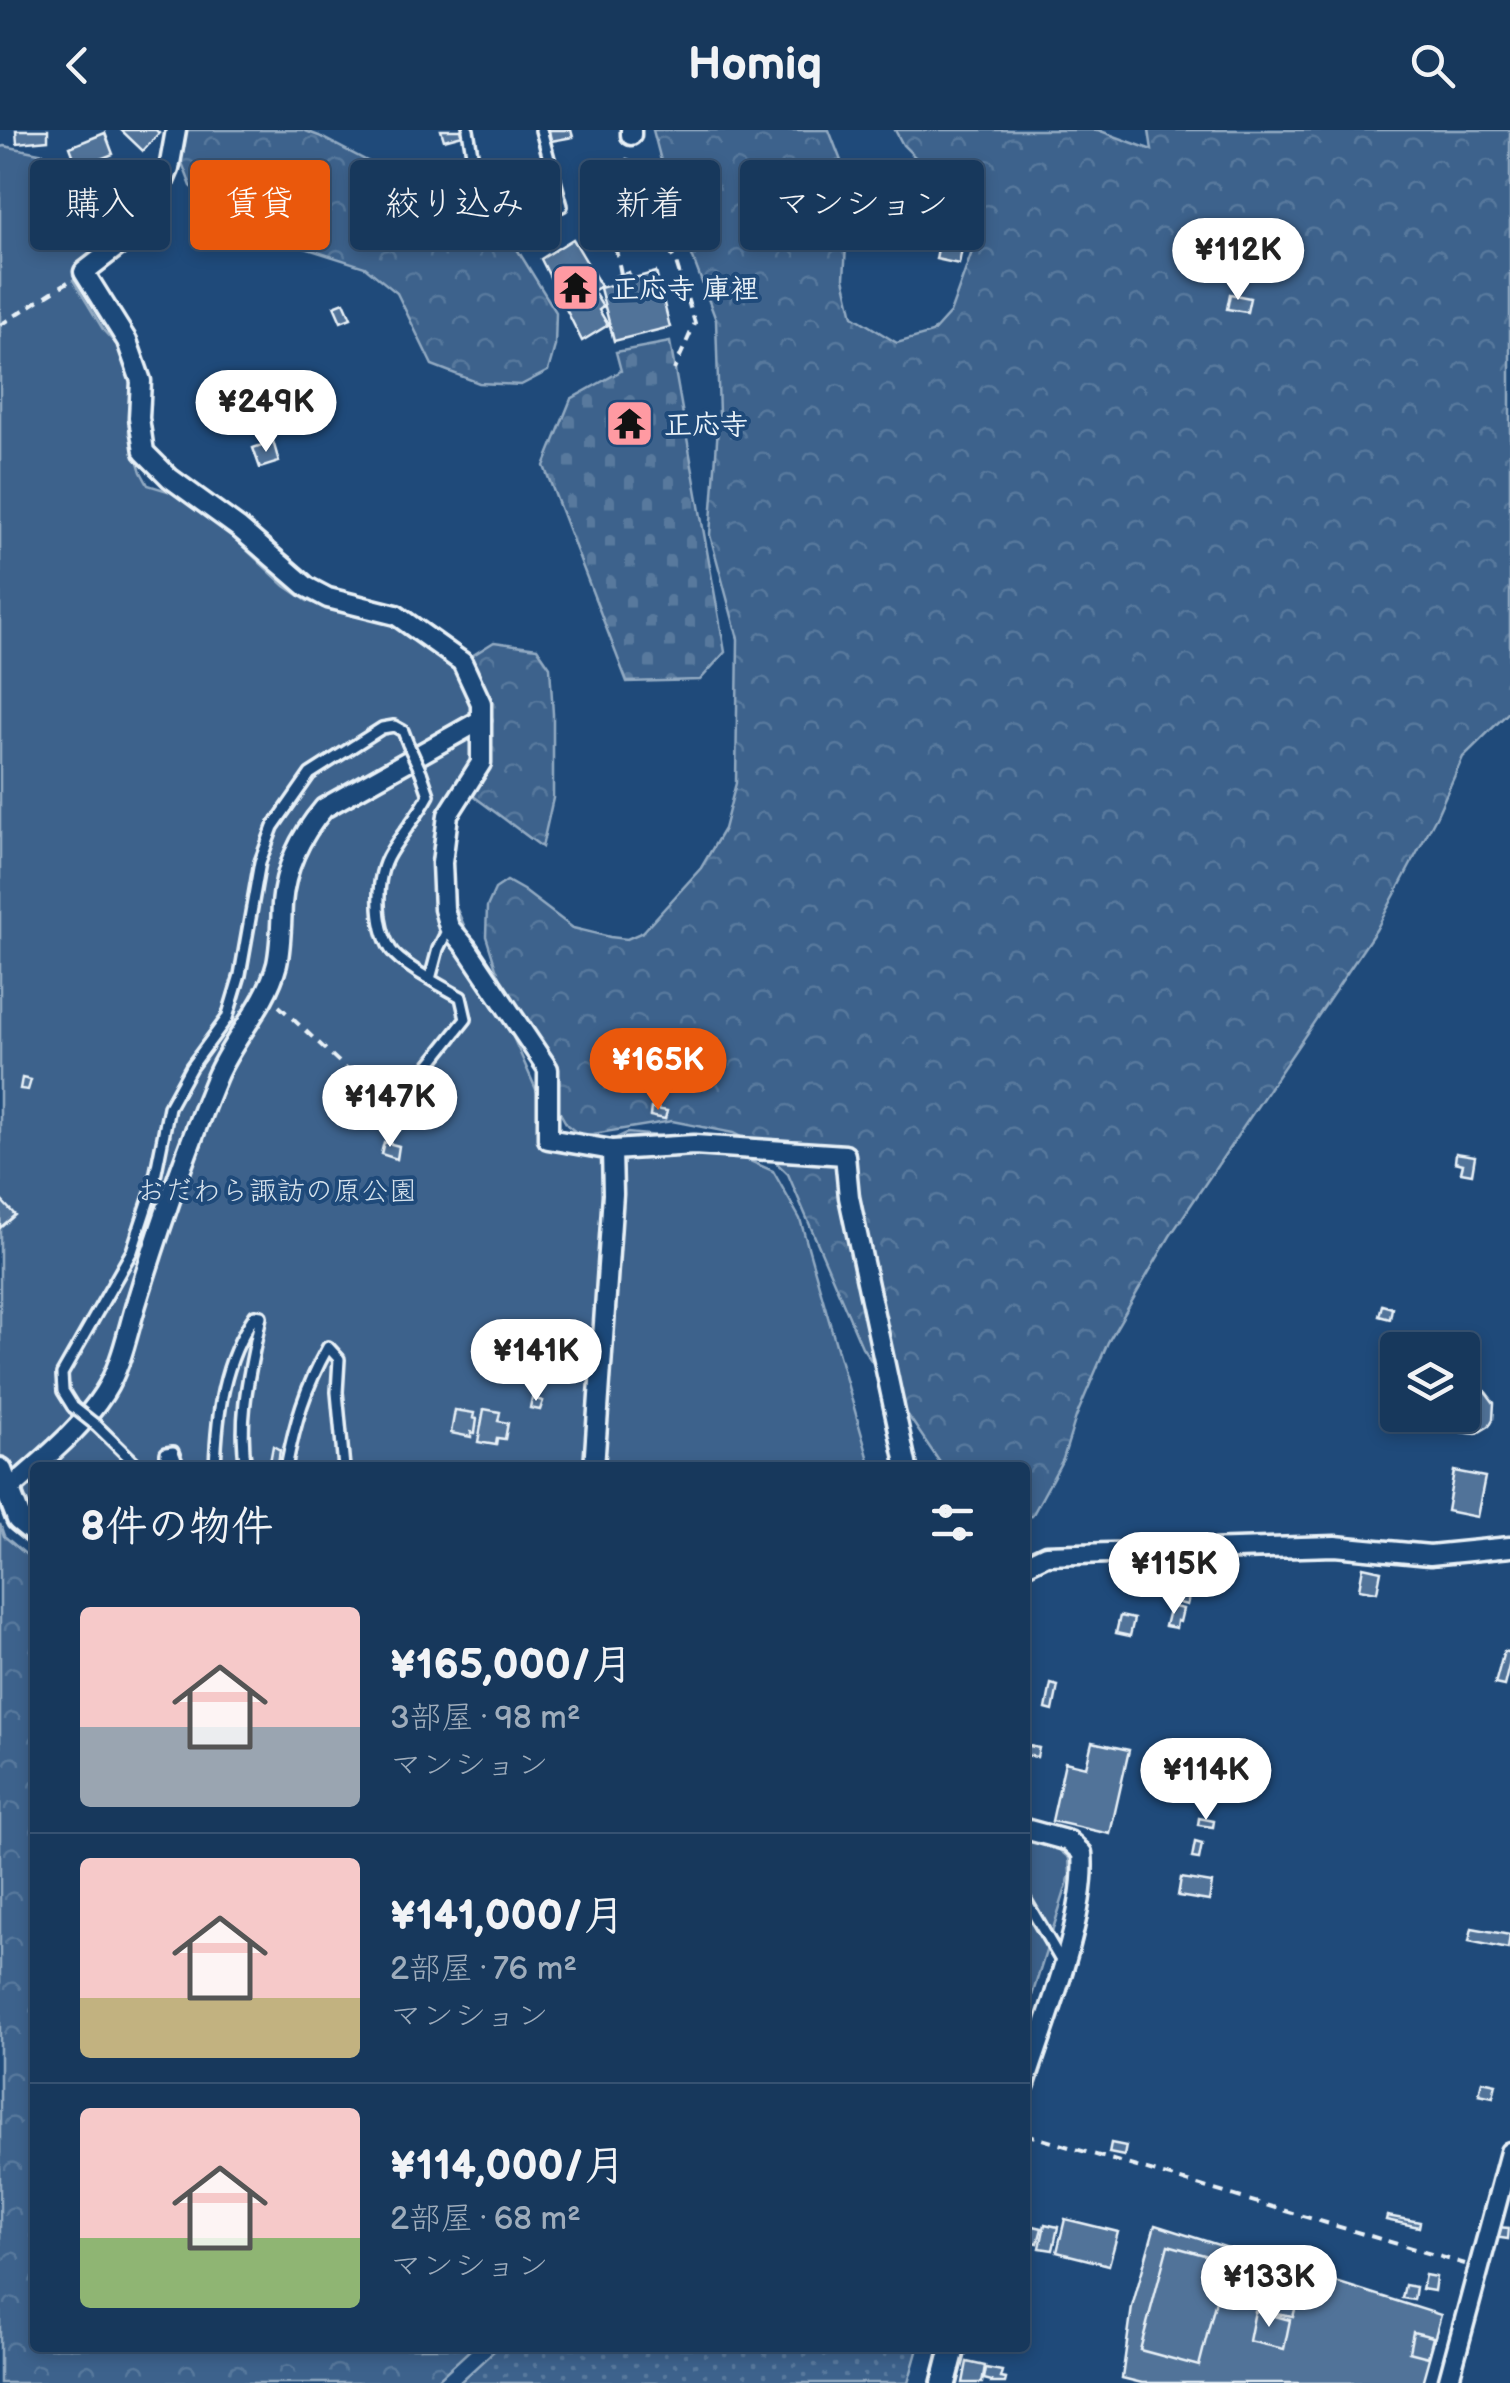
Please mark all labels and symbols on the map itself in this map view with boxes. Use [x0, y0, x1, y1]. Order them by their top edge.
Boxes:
pin: ¥112K [1168, 218, 1308, 303]
temple icon: 正応寺 庫裡 [550, 262, 602, 314]
place label: 正応寺 庫裡 [611, 273, 759, 306]
pin: ¥249K [196, 370, 336, 455]
temple icon: 正応寺 [603, 398, 655, 450]
place label: 正応寺 [664, 409, 748, 442]
pin: ¥165K [588, 1028, 728, 1113]
pin: ¥147K [320, 1065, 460, 1150]
park label: おだわら諏訪の原公園 [137, 1175, 417, 1208]
pin: ¥141K [466, 1319, 606, 1404]
pin: ¥115K [1104, 1532, 1244, 1617]
pin: ¥114K [1136, 1738, 1276, 1823]
pin: ¥133K [1199, 2245, 1339, 2330]

